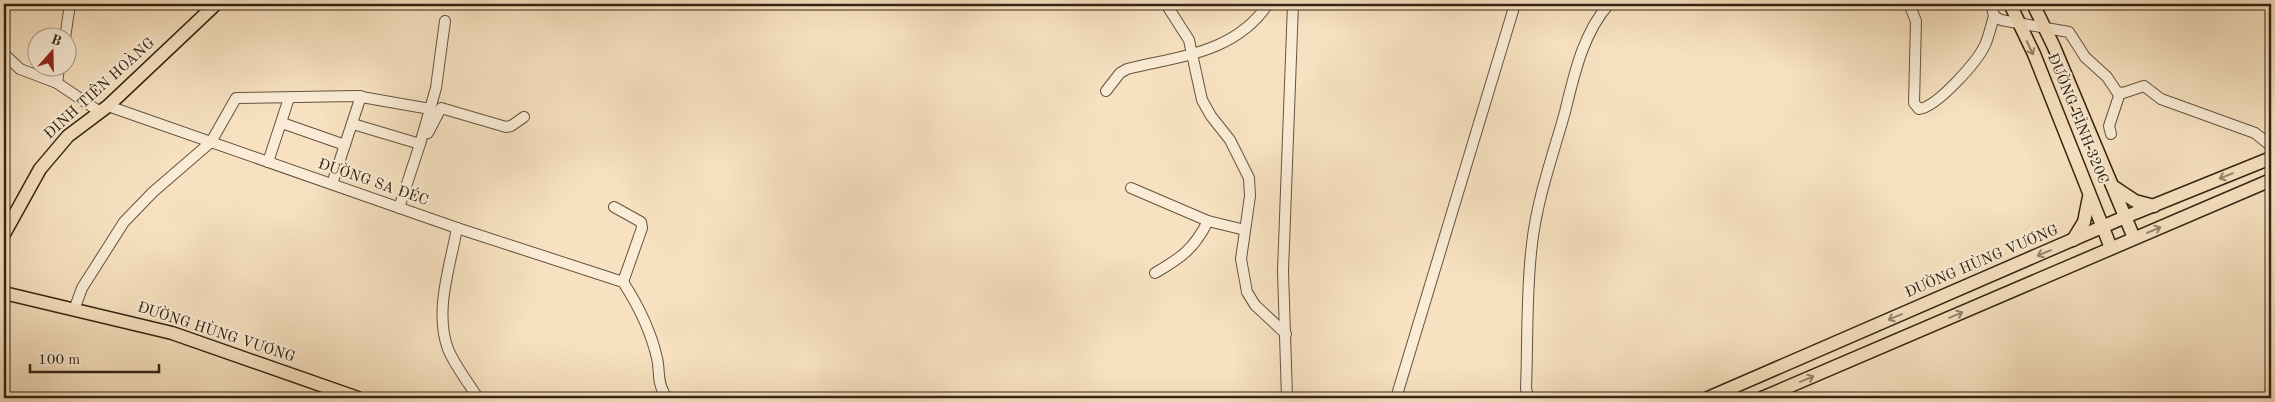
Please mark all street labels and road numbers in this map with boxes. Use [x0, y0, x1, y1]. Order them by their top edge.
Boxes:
street label: ĐINH TIÊN HOÀNG [40, 33, 158, 142]
street label: ĐƯỜNG TỈNH 320C [2044, 50, 2114, 187]
street label: ĐƯỜNG SA ĐÉC [316, 153, 431, 209]
street label: ĐƯỜNG HÙNG VƯƠNG [1902, 219, 2061, 301]
street label: ĐƯỜNG HÙNG VƯƠNG [135, 297, 298, 366]

